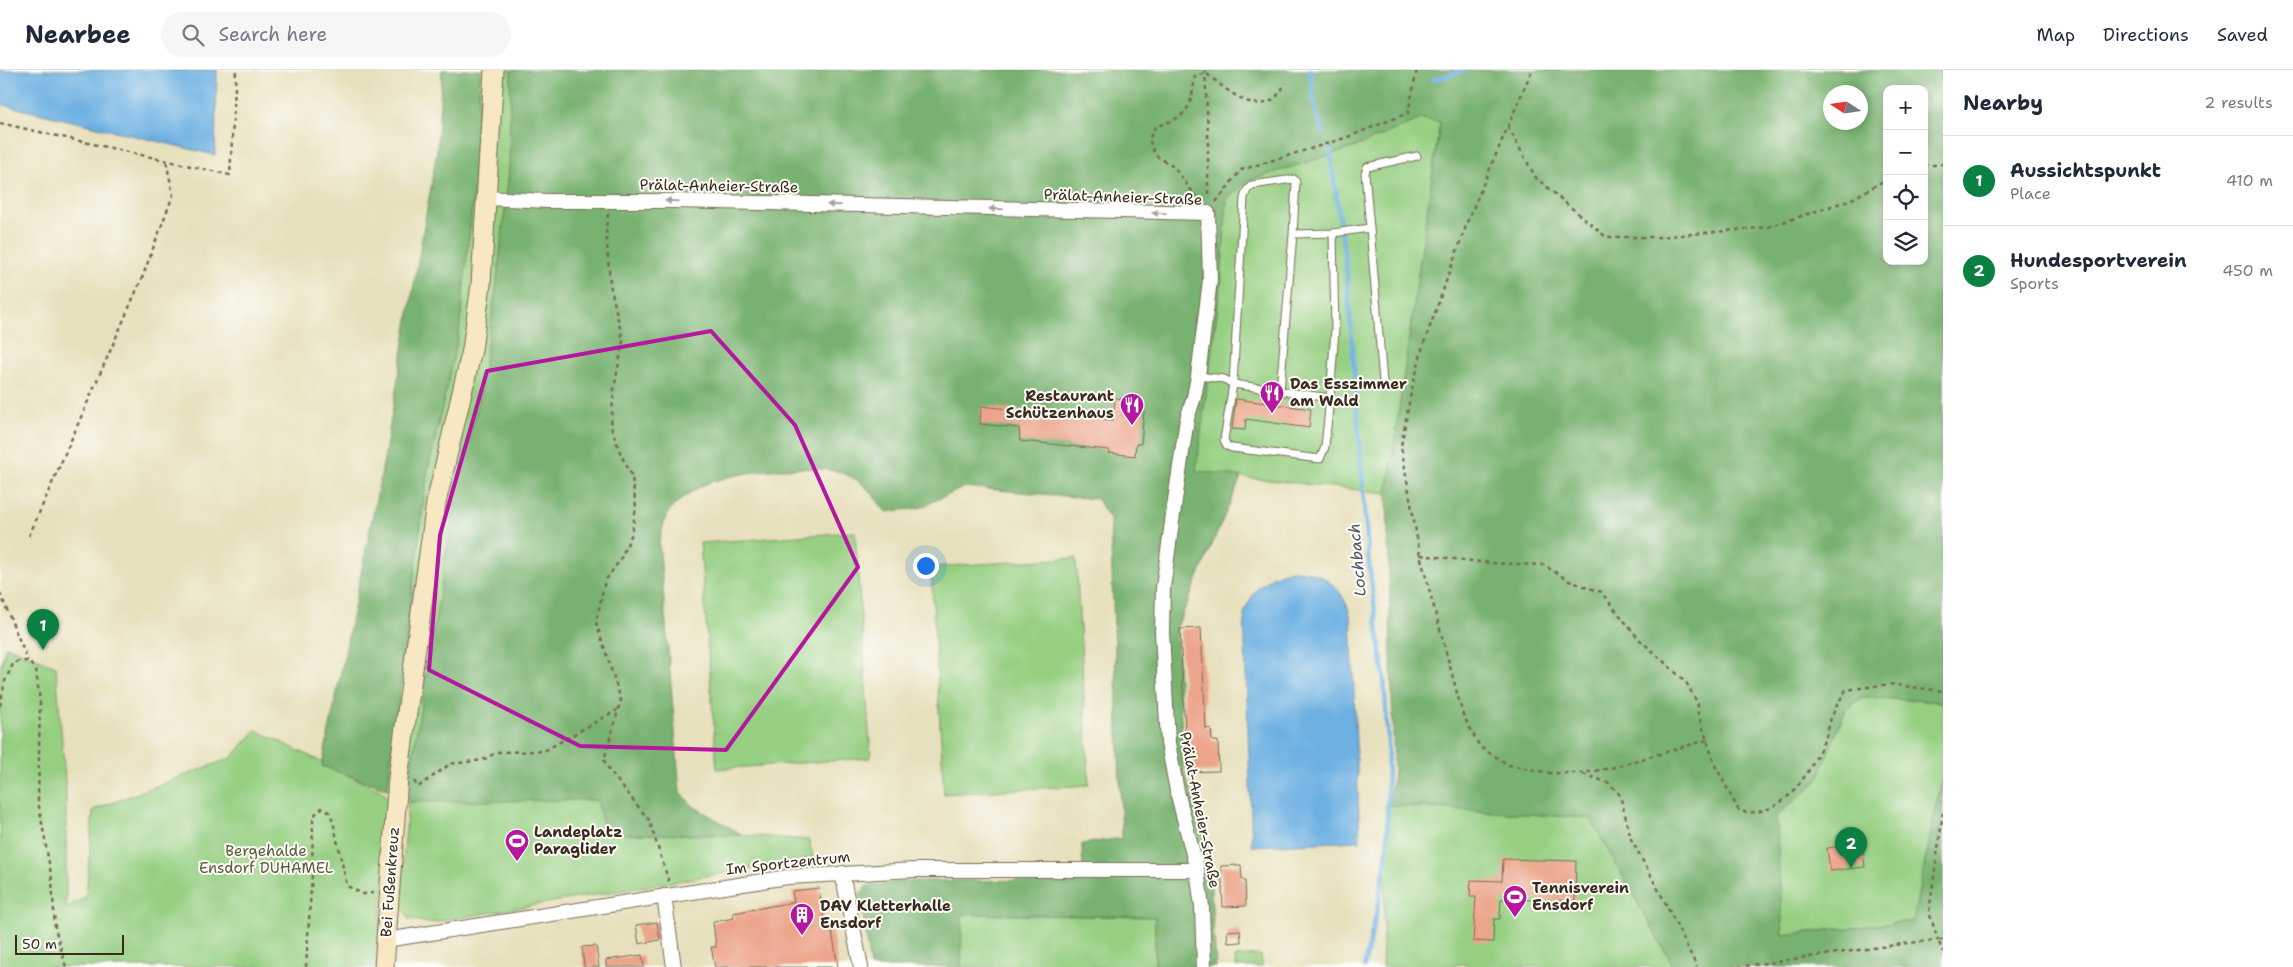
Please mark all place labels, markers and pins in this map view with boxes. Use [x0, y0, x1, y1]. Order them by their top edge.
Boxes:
place label: Das Esszimmer am Wald [1290, 374, 1407, 411]
restaurant icon: Das Esszimmer am Wald [1259, 380, 1285, 414]
place label: Restaurant Schützenhaus [1006, 386, 1114, 423]
restaurant icon: Restaurant Schützenhaus [1119, 392, 1145, 426]
pin: 1 [27, 609, 59, 650]
place label: Landeplatz Paraglider [534, 822, 623, 859]
pin: 2 [1835, 827, 1867, 868]
sports icon: Landeplatz Paraglider [504, 828, 530, 862]
place label: Tennisverein Ensdorf [1532, 878, 1629, 915]
sports icon: Tennisverein Ensdorf [1502, 884, 1528, 918]
place label: DAV Kletterhalle Ensdorf [820, 896, 951, 933]
building icon: DAV Kletterhalle Ensdorf [789, 902, 815, 936]

